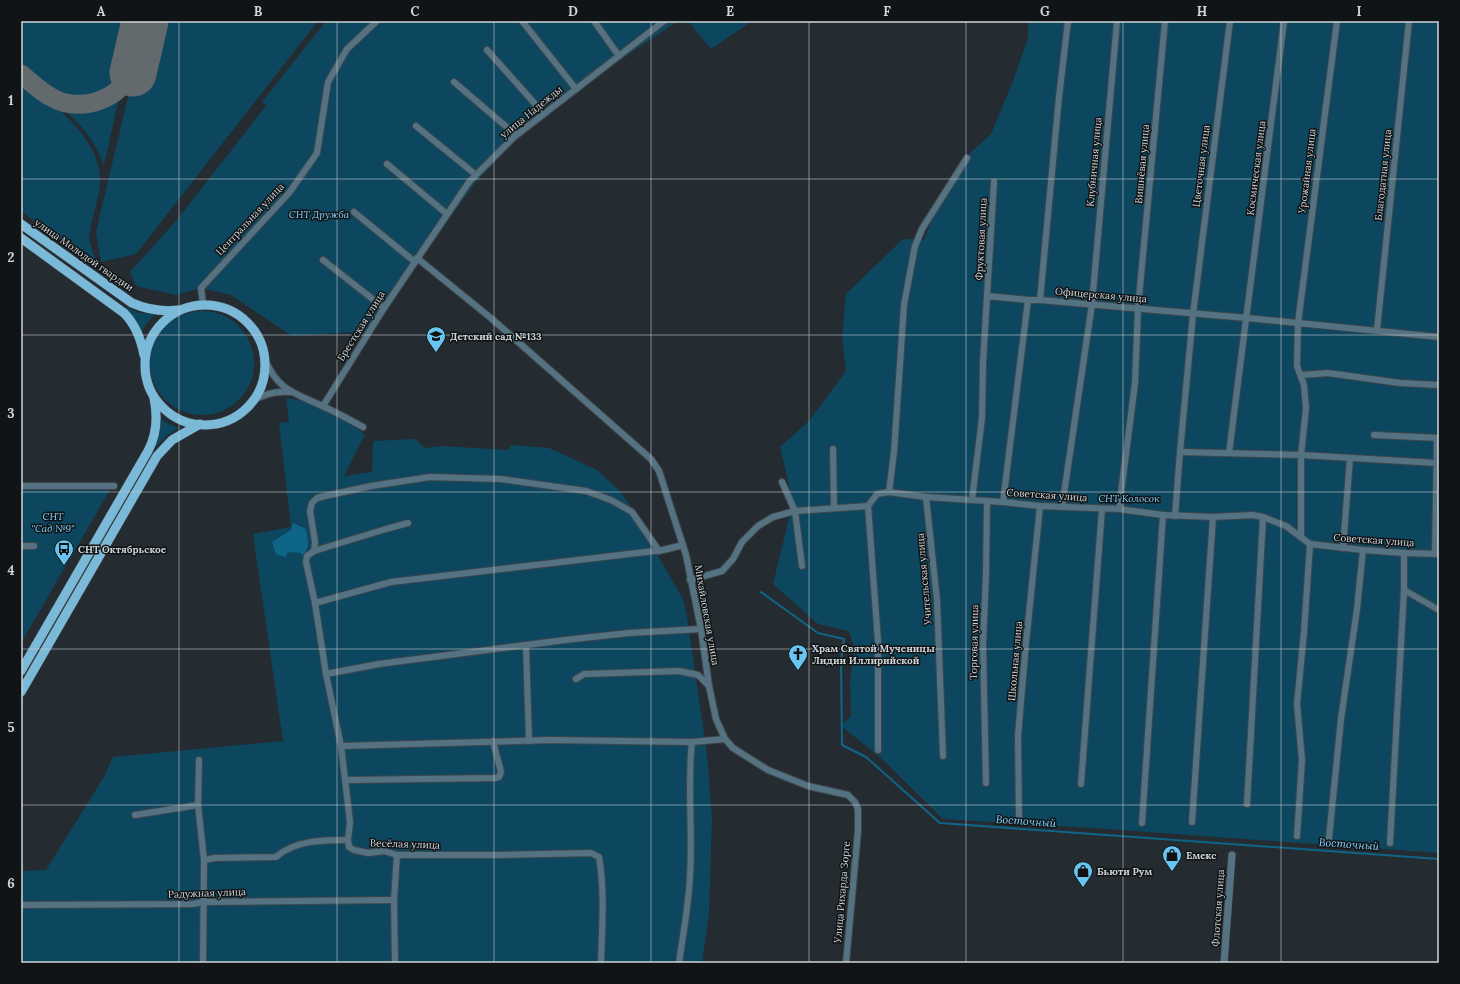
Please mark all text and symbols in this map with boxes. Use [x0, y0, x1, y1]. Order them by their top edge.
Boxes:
text: A [97, 3, 106, 20]
text: B [254, 3, 263, 20]
text: C [411, 3, 420, 20]
text: D [568, 3, 578, 20]
text: E [726, 3, 734, 20]
text: F [883, 3, 891, 20]
text: G [1040, 3, 1050, 20]
text: H [1197, 3, 1207, 20]
text: I [1356, 3, 1362, 20]
street label: улица Надежды [497, 83, 565, 141]
text: 1 [8, 92, 14, 109]
street label: Клубничная улица [1084, 117, 1104, 207]
street label: Космическая улица [1244, 120, 1268, 216]
street label: Вишнёвая улица [1132, 124, 1152, 204]
street label: Цветочная улица [1190, 124, 1212, 208]
street label: Урожайная улица [1295, 128, 1319, 215]
street label: Благодатная улица [1372, 129, 1394, 221]
street label: Центральная улица [213, 180, 287, 258]
street label: Фруктовая улица [972, 197, 990, 281]
park label: СНТ Дружба [289, 208, 350, 221]
street label: улица Молодой гвардии [32, 216, 136, 294]
text: 2 [8, 249, 15, 266]
street label: Офицерская улица [1055, 285, 1147, 305]
street label: Брестская улица [334, 288, 388, 364]
school or university icon: Детский сад №133 [425, 325, 447, 353]
place label: Детский сад №133 [450, 330, 542, 343]
text: 3 [7, 405, 15, 422]
street label: Советская улица [1006, 486, 1088, 504]
park label: СНТ Колосок [1098, 492, 1160, 505]
park label: СНТ "Сад №9" [31, 510, 75, 535]
street label: Советская улица [1333, 531, 1415, 549]
street label: Учительская улица [914, 533, 935, 626]
bus stop icon: СНТ Октябрьское [53, 538, 75, 566]
place label: СНТ Октябрьское [78, 543, 167, 556]
text: 4 [7, 562, 15, 579]
street label: Михайловская улица [692, 564, 722, 666]
street label: Торговая улица [967, 604, 981, 680]
street label: Школьная улица [1005, 620, 1025, 702]
place label: Храм Святой Мученицы Лидии Иллирийской [812, 642, 935, 667]
church icon: Храм Святой Мученицы Лидии Иллирийской [787, 643, 809, 671]
text: 5 [7, 719, 15, 736]
water label: Восточный [995, 812, 1057, 830]
water label: Восточный [1318, 835, 1380, 853]
street label: Весёлая улица [370, 836, 440, 852]
street label: Улица Рихарда Зорге [831, 840, 853, 945]
shop icon: Емекс [1161, 844, 1183, 872]
place label: Емекс [1186, 849, 1217, 862]
shop icon: Бьюти Рум [1072, 860, 1094, 888]
place label: Бьюти Рум [1097, 865, 1152, 878]
street label: Флотская улица [1209, 869, 1227, 947]
text: 6 [7, 875, 15, 892]
street label: Радужная улица [168, 885, 246, 901]

